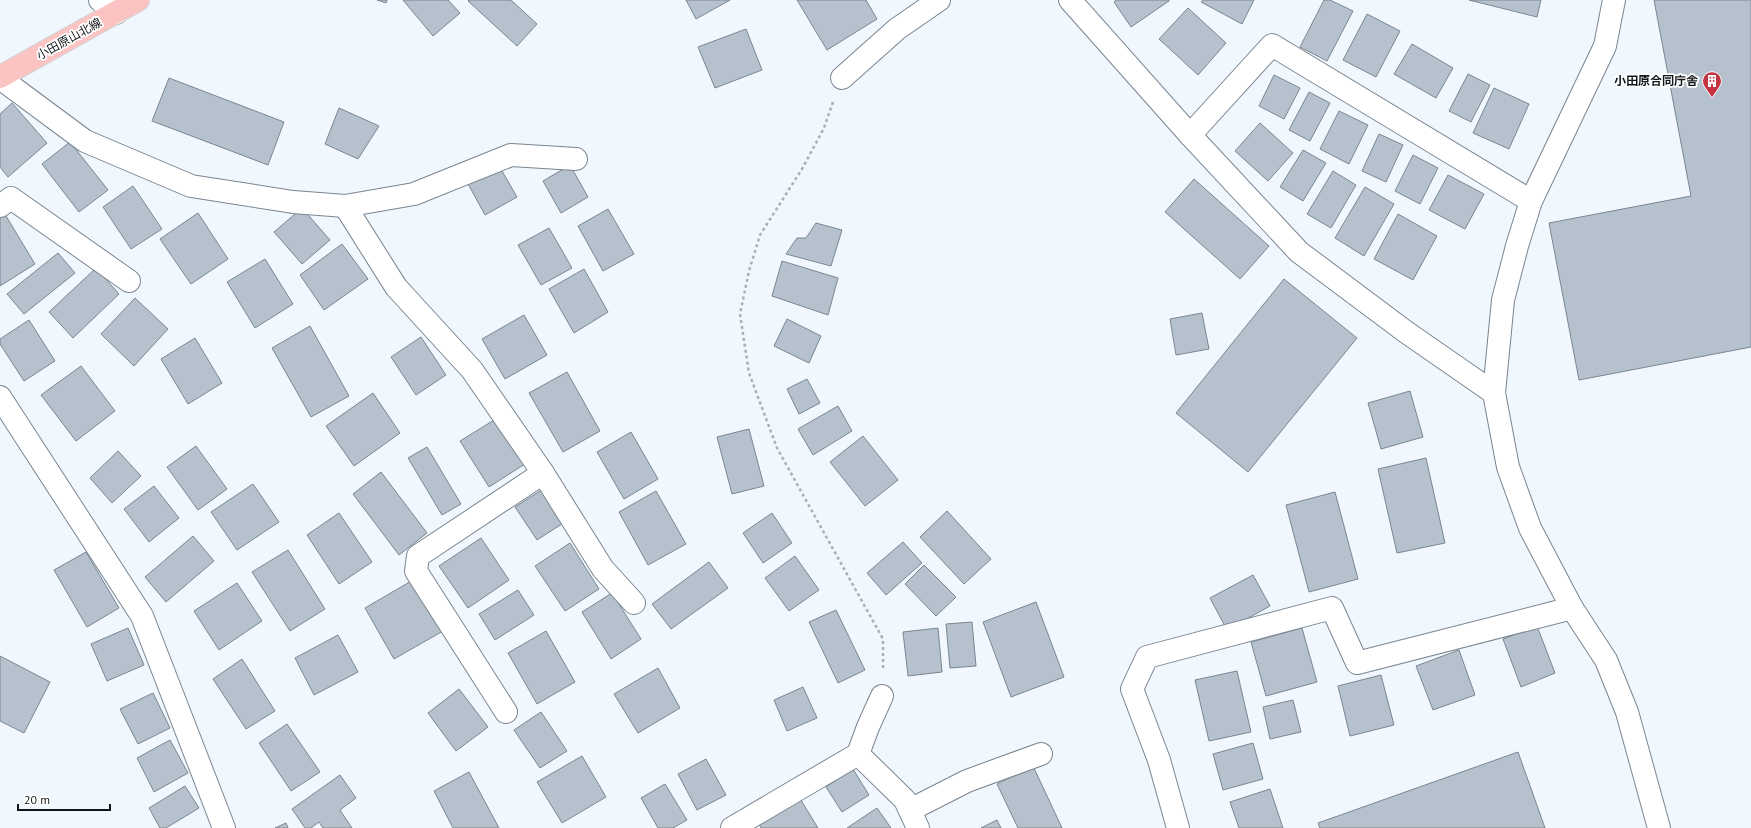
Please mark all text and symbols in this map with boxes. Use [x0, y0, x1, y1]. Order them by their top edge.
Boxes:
street label: 小田原山北線 [34, 15, 104, 63]
building icon: 小田原合同庁舎 [1701, 70, 1723, 98]
place label: 小田原合同庁舎 [1614, 73, 1698, 88]
scale bar [18, 786, 110, 812]
text: 20 m [24, 792, 50, 807]

